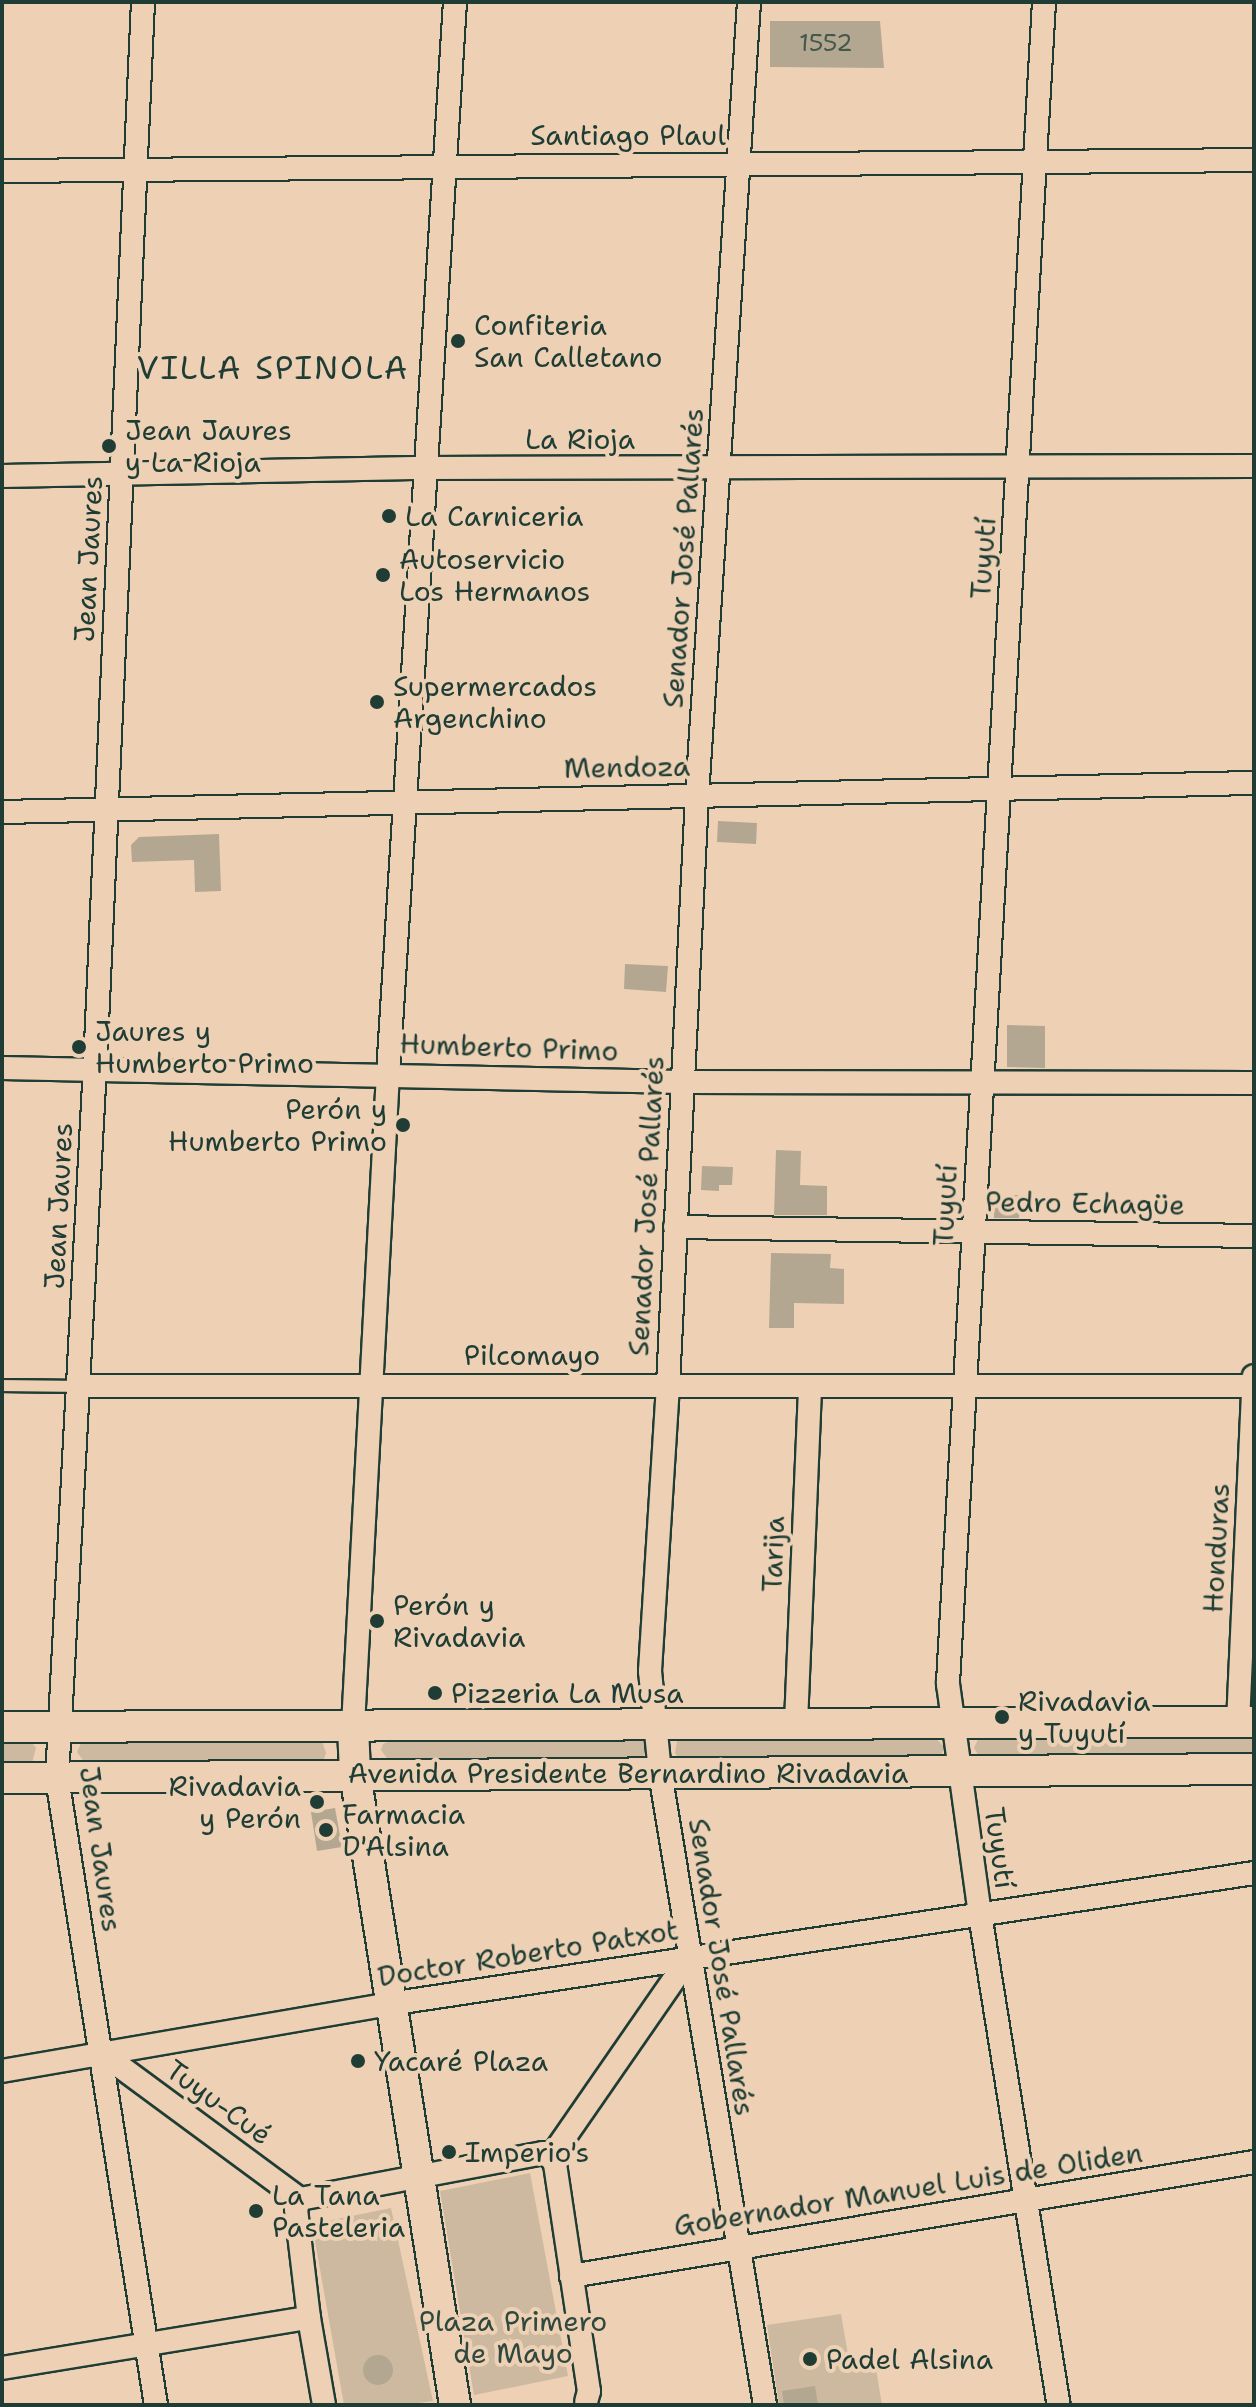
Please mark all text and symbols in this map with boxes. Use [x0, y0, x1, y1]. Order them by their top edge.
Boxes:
house number: 1552 [799, 30, 853, 58]
street label: Santiago Plaul [530, 118, 726, 152]
place label: Confiteria San Calletano [474, 308, 662, 374]
marker: Confiteria San Calletano [449, 332, 467, 350]
district label: VILLA SPINOLA [137, 349, 409, 387]
street label: Senador José Pallarés [656, 407, 710, 709]
place label: Jean Jaures y La Rioja [125, 413, 292, 479]
street label: La Rioja [525, 422, 635, 456]
marker: Jean Jaures y La Rioja [100, 437, 118, 455]
street label: Jean Jaures [67, 475, 109, 643]
place label: La Carniceria [405, 499, 583, 533]
marker: La Carniceria [380, 507, 398, 525]
street label: Tuyutí [963, 516, 1003, 600]
place label: Autoservicio Los Hermanos [399, 542, 590, 608]
marker: Autoservicio Los Hermanos [374, 566, 392, 584]
place label: Supermercados Argenchino [393, 669, 597, 735]
marker: Supermercados Argenchino [368, 693, 386, 711]
street label: Mendoza [563, 749, 691, 785]
place label: Jaures y Humberto Primo [95, 1014, 314, 1080]
street label: Humberto Primo [399, 1026, 619, 1068]
marker: Jaures y Humberto Primo [70, 1038, 88, 1056]
street label: Senador José Pallarés [621, 1055, 671, 1357]
place label: Perón y Humberto Primo [168, 1092, 387, 1158]
marker: Perón y Humberto Primo [394, 1116, 412, 1134]
street label: Jean Jaures [37, 1122, 79, 1290]
street label: Tuyutí [926, 1163, 964, 1247]
street label: Pedro Echagüe [985, 1184, 1185, 1222]
street label: Pilcomayo [464, 1338, 600, 1372]
street label: Honduras [1196, 1482, 1236, 1614]
street label: Tarija [755, 1516, 791, 1592]
place label: Perón y Rivadavia [393, 1588, 525, 1654]
marker: Perón y Rivadavia [368, 1612, 386, 1630]
place label: Pizzeria La Musa [451, 1676, 684, 1710]
marker: Pizzeria La Musa [426, 1684, 444, 1702]
place label: Rivadavia y Tuyutí [1018, 1684, 1150, 1750]
marker: Rivadavia y Tuyutí [993, 1708, 1011, 1726]
street label: Avenida Presidente Bernardino Rivadavia [348, 1756, 908, 1790]
street label: Jean Jaures [73, 1764, 129, 1934]
place label: Rivadavia y Perón [169, 1769, 301, 1835]
marker: Rivadavia y Perón [308, 1793, 326, 1811]
place label: Farmacia D'Alsina [342, 1797, 465, 1863]
street label: Tuyutí [978, 1805, 1022, 1891]
street label: Senador José Pallarés [682, 1816, 762, 2118]
marker: Farmacia D'Alsina [317, 1821, 335, 1839]
street label: Doctor Roberto Patxot [375, 1913, 681, 1993]
place label: Yacaré Plaza [374, 2044, 548, 2078]
street label: Tuyu-Cué [160, 2052, 278, 2152]
marker: Yacaré Plaza [349, 2052, 367, 2070]
place label: Imperio's [465, 2135, 589, 2169]
street label: Gobernador Manuel Luis de Oliden [671, 2135, 1145, 2243]
marker: Imperio's [440, 2143, 458, 2161]
place label: La Tana Pasteleria [272, 2178, 405, 2244]
marker: La Tana Pasteleria [247, 2202, 265, 2220]
park label: Plaza Primero de Mayo [419, 2304, 607, 2370]
place label: Padel Alsina [826, 2342, 993, 2376]
marker: Padel Alsina [801, 2350, 819, 2368]

